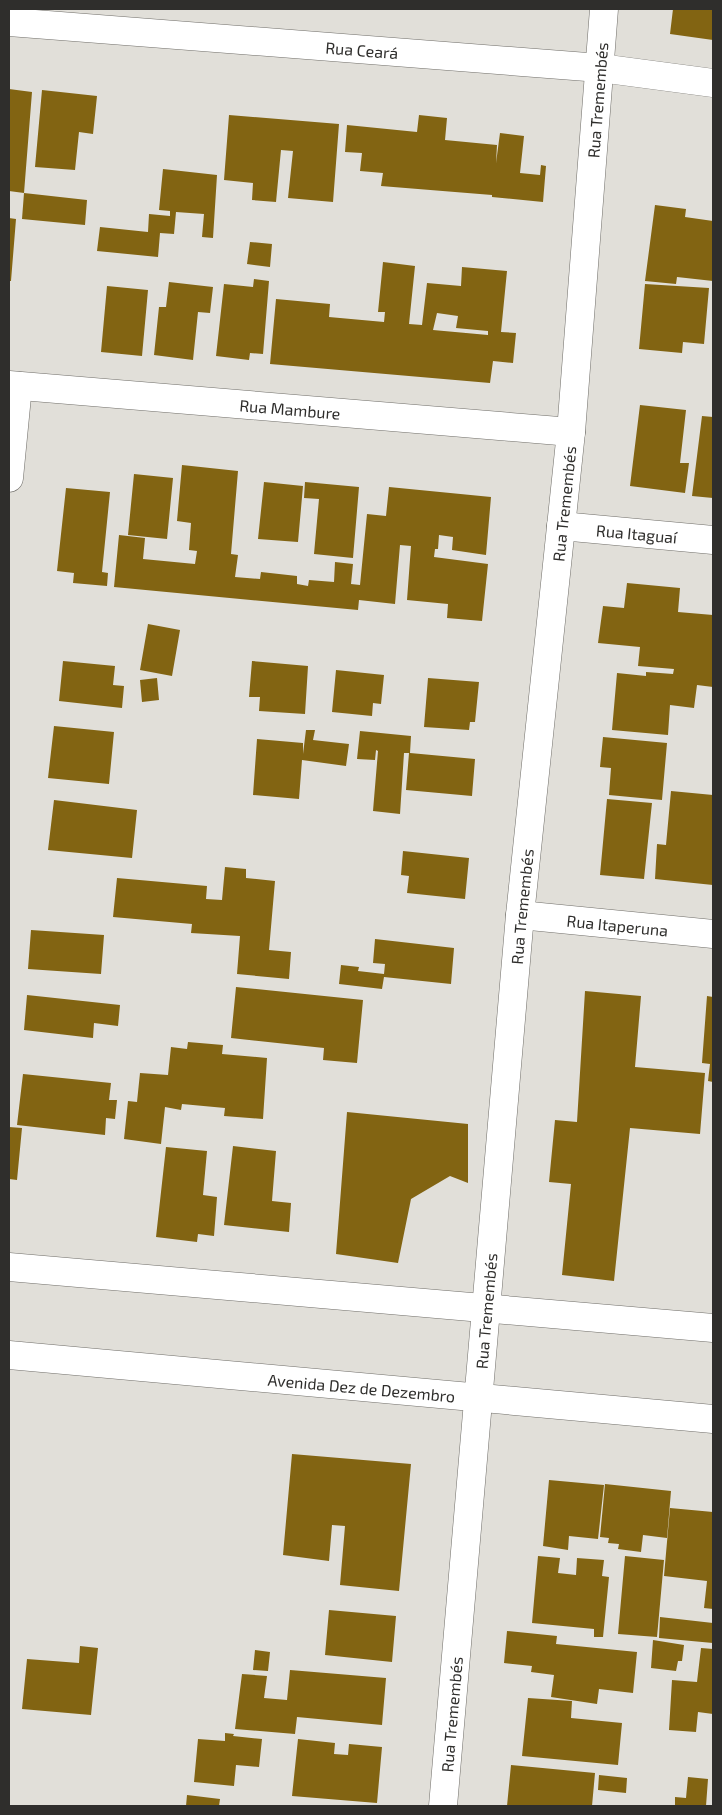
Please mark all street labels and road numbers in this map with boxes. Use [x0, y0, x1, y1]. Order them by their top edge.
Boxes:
street label: Rua Ceará [325, 37, 399, 62]
street label: Rua Tremembés [583, 42, 611, 159]
street label: Rua Mambure [239, 395, 341, 422]
street label: Rua Tremembés [548, 445, 579, 563]
street label: Rua Itaguaí [595, 520, 679, 546]
street label: Rua Tremembés [506, 848, 536, 965]
street label: Rua Itaperuna [566, 910, 669, 939]
street label: Rua Tremembés [471, 1252, 501, 1370]
street label: Avenida Dez de Dezembro [267, 1369, 456, 1405]
street label: Rua Tremembés [436, 1656, 465, 1773]

